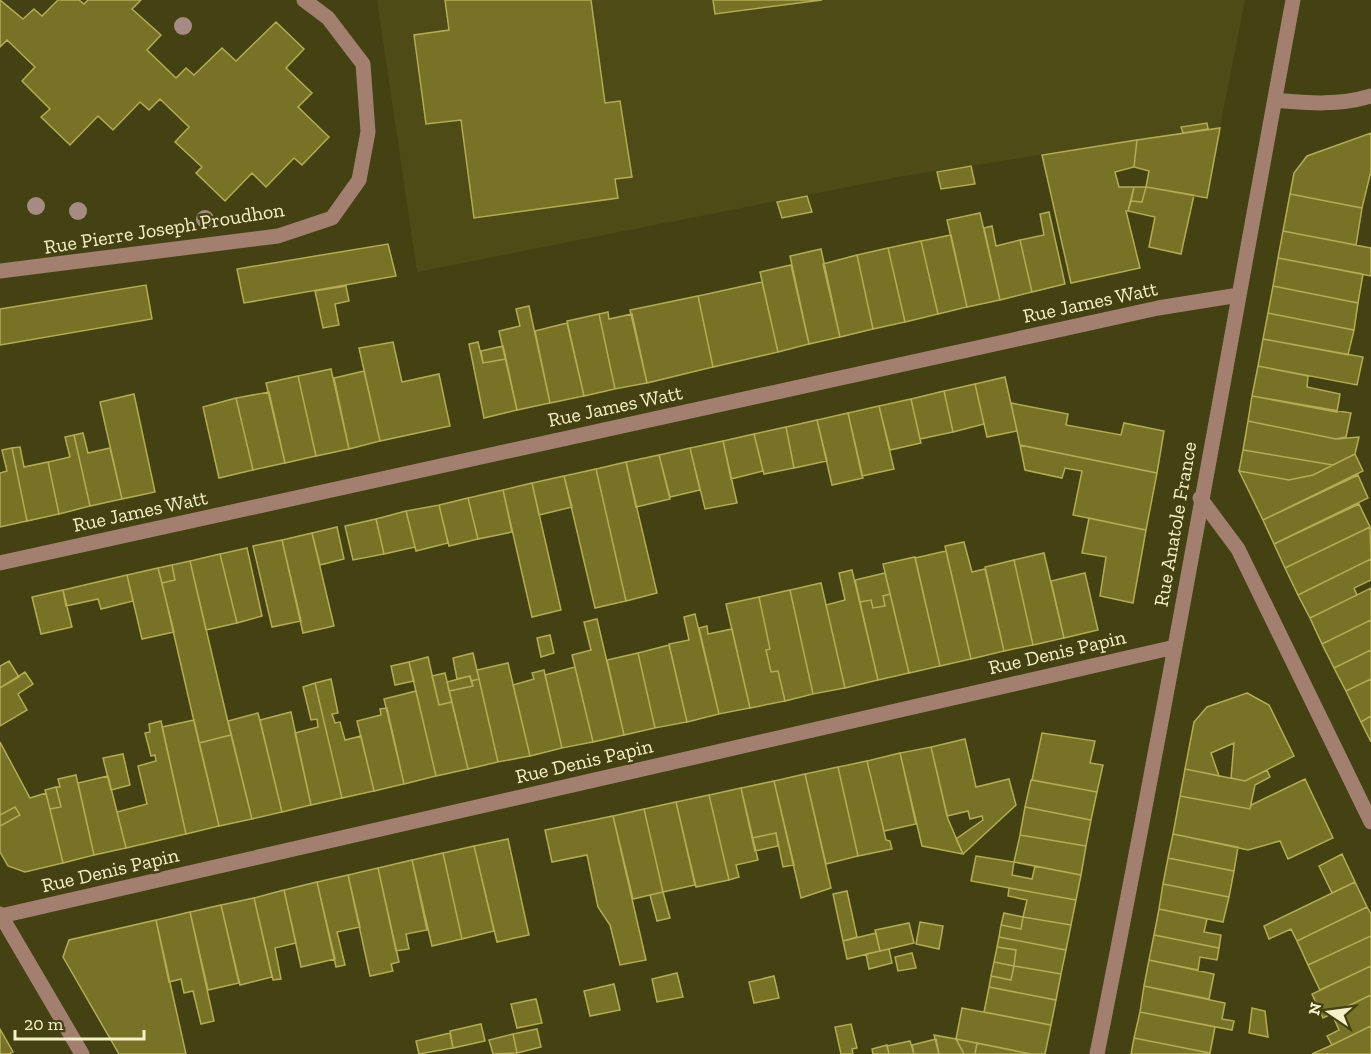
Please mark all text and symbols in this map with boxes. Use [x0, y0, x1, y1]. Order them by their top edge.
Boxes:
street label: Rue Pierre Joseph Proudhon [42, 197, 286, 259]
street label: Rue James Watt [1021, 276, 1160, 328]
street label: Rue James Watt [546, 380, 685, 432]
street label: Rue Anatole France [1149, 440, 1201, 608]
street label: Rue James Watt [71, 485, 210, 537]
street label: Rue Denis Papin [986, 624, 1129, 679]
street label: Rue Denis Papin [513, 733, 656, 788]
street label: Rue Denis Papin [39, 842, 182, 897]
north arrow [1299, 982, 1359, 1042]
text: N [1304, 1001, 1325, 1017]
scale bar [15, 1003, 144, 1041]
text: 20 m [24, 1013, 64, 1035]

